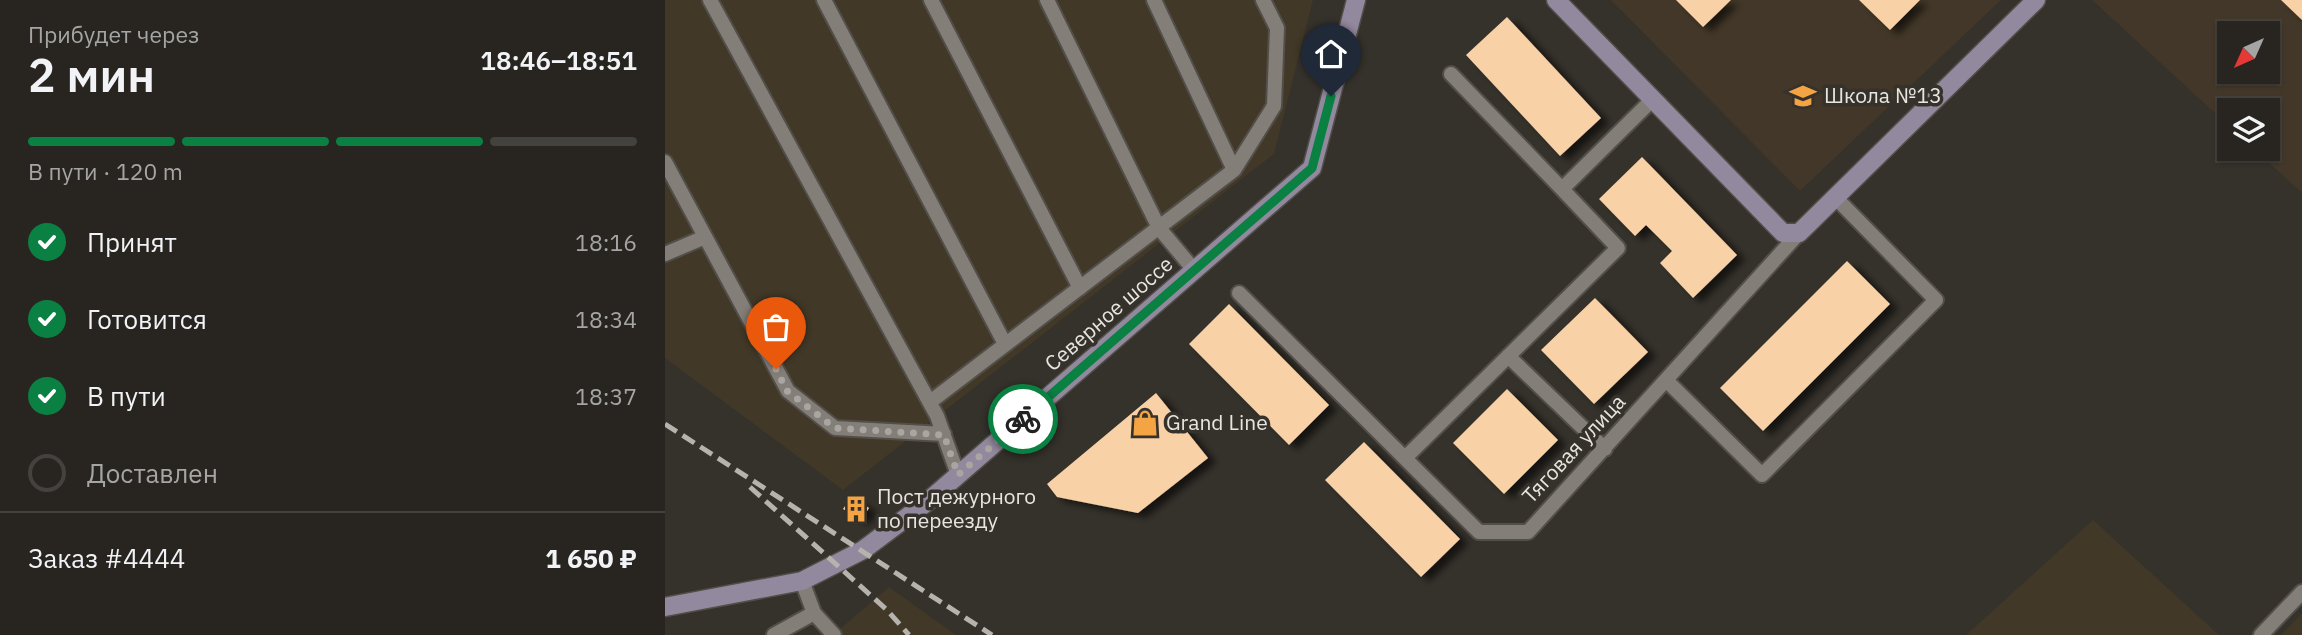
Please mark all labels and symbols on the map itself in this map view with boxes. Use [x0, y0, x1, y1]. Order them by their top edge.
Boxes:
north arrow [2217, 21, 2280, 84]
pin [1301, 24, 1361, 96]
school or university icon: Школа №13 [1788, 81, 1818, 111]
place label: Школа №13 [1824, 81, 1942, 109]
street label: Северное шоссе [1038, 250, 1178, 377]
pin [746, 297, 806, 369]
courier [988, 384, 1058, 454]
street label: Тяговая улица [1515, 388, 1631, 509]
shop icon: Grand Line [1130, 408, 1160, 438]
place label: Grand Line [1166, 408, 1268, 436]
place label: Пост дежурного по переезду [877, 482, 1036, 534]
building icon: Пост дежурного по переезду [841, 494, 871, 524]

